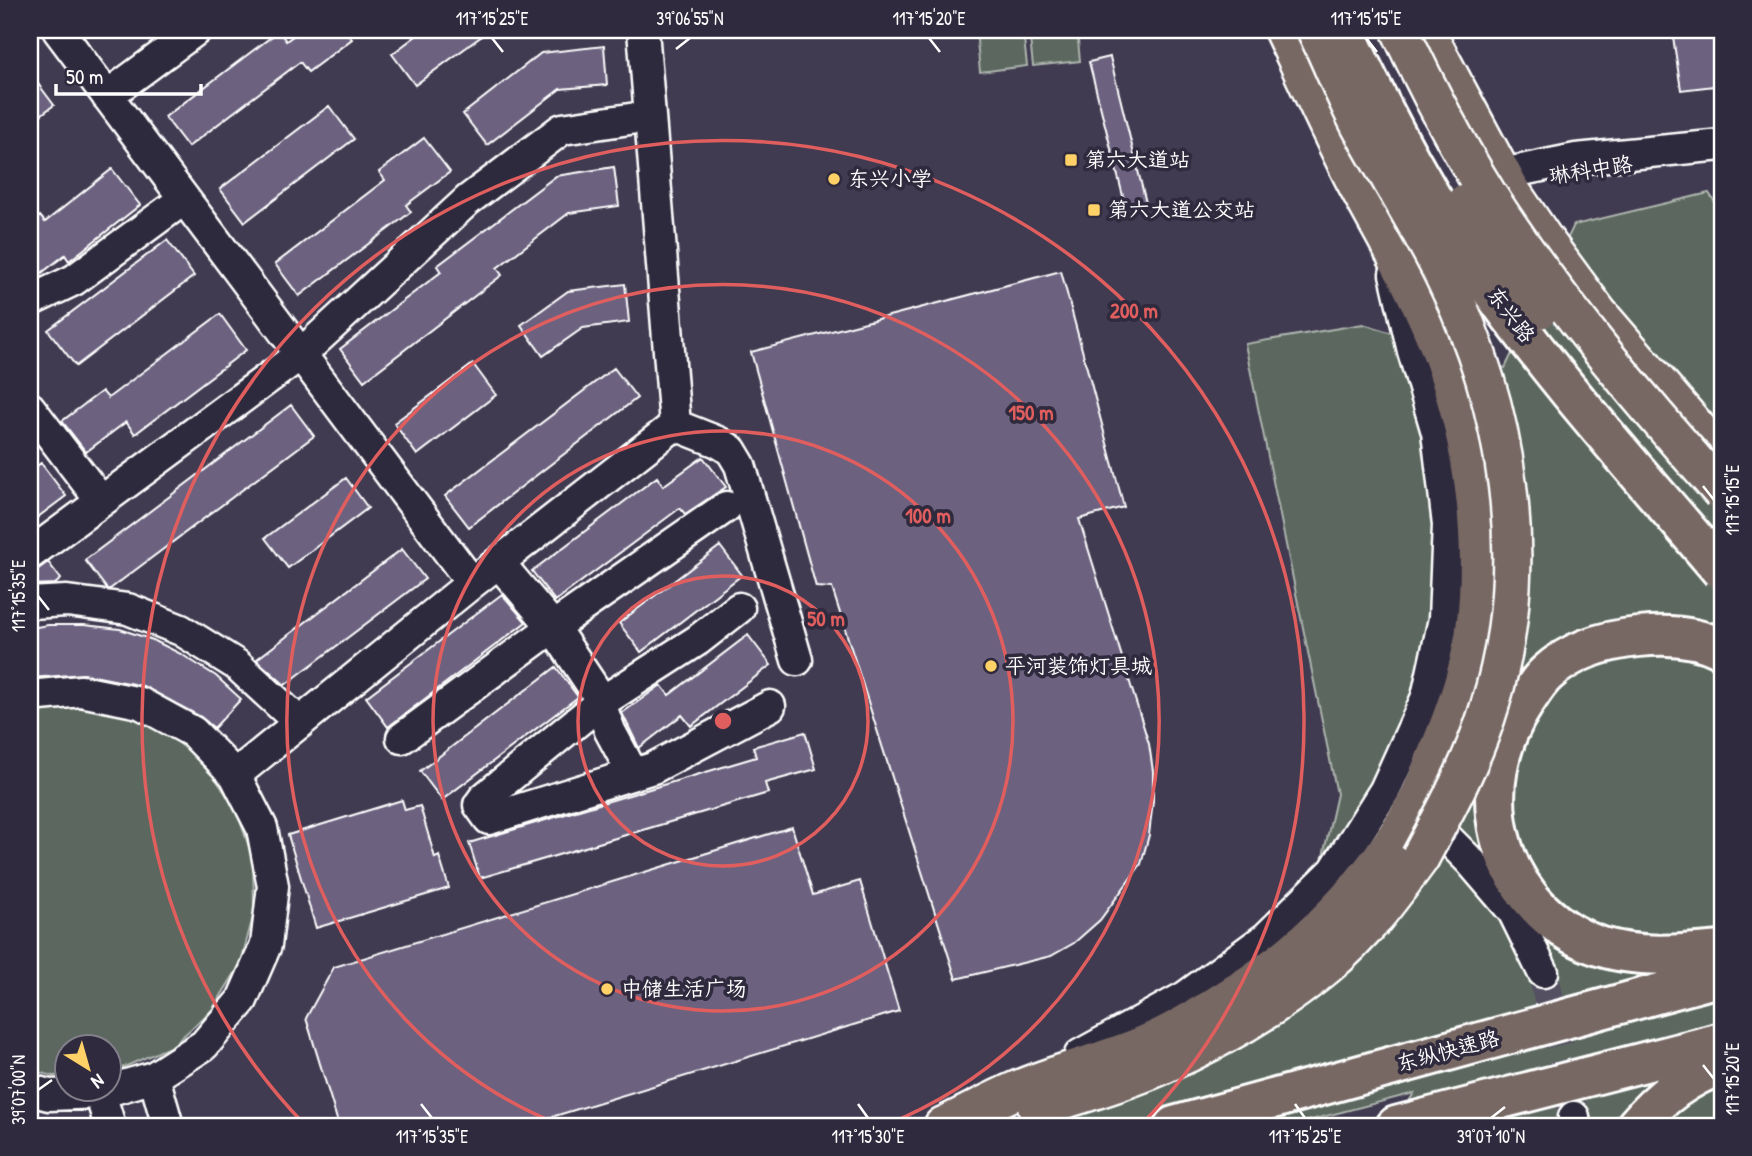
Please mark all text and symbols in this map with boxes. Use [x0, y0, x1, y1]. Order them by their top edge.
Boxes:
text: 117°15'25"E [456, 6, 528, 31]
text: 39°06'55"N [656, 6, 724, 31]
text: 117°15'20"E [892, 6, 966, 31]
text: 117°15'15"E [1331, 6, 1401, 31]
scale bar [56, 52, 201, 96]
text: 50 m [66, 62, 103, 91]
place label: 第六大道站 [1085, 145, 1190, 174]
street label: 琳科中路 [1547, 149, 1635, 190]
marker: 第六大道站 [1063, 152, 1079, 168]
place label: 东兴小学 [848, 164, 932, 193]
marker: 东兴小学 [826, 171, 842, 187]
place label: 第六大道公交站 [1108, 195, 1255, 224]
marker: 第六大道公交站 [1086, 202, 1102, 218]
street label: 东兴路 [1481, 281, 1542, 349]
text: 200 m [1110, 296, 1158, 325]
text: 150 m [1008, 398, 1054, 427]
text: 117°15'15"E [1720, 465, 1745, 535]
text: 100 m [905, 501, 951, 530]
text: 117°15'35"E [6, 560, 31, 632]
text: 50 m [807, 604, 845, 633]
place label: 平河装饰灯具城 [1005, 651, 1152, 680]
marker: 平河装饰灯具城 [983, 658, 999, 674]
centre of rings [711, 709, 735, 733]
place label: 中储生活广场 [621, 974, 747, 1003]
marker: 中储生活广场 [599, 981, 615, 997]
street label: 东纵快速路 [1393, 1023, 1502, 1078]
north arrow [52, 1034, 122, 1104]
text: 117°15'20"E [1720, 1042, 1745, 1116]
text: 39°07'00"N [6, 1055, 31, 1125]
text: N [86, 1068, 110, 1095]
text: 117°15'35"E [396, 1124, 468, 1149]
text: 117°15'30"E [832, 1124, 904, 1149]
text: 117°15'25"E [1269, 1124, 1341, 1149]
text: 39°07'10"N [1457, 1124, 1525, 1149]

